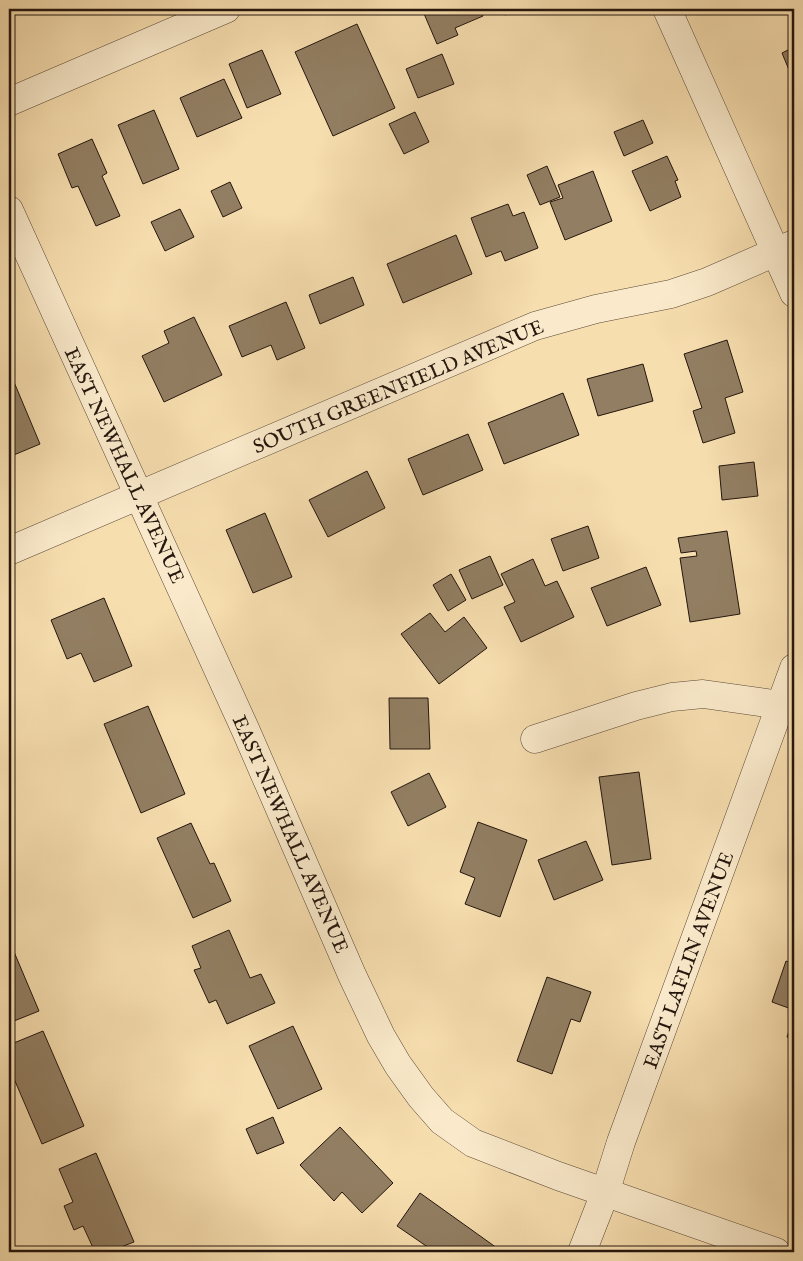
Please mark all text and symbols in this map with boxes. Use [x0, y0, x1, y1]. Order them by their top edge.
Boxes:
street label: SOUTH GREENFIELD AVENUE [250, 315, 548, 460]
street label: EAST NEWHALL AVENUE [58, 344, 189, 588]
street label: EAST NEWHALL AVENUE [226, 712, 354, 958]
street label: EAST LAFLIN AVENUE [638, 848, 740, 1072]

